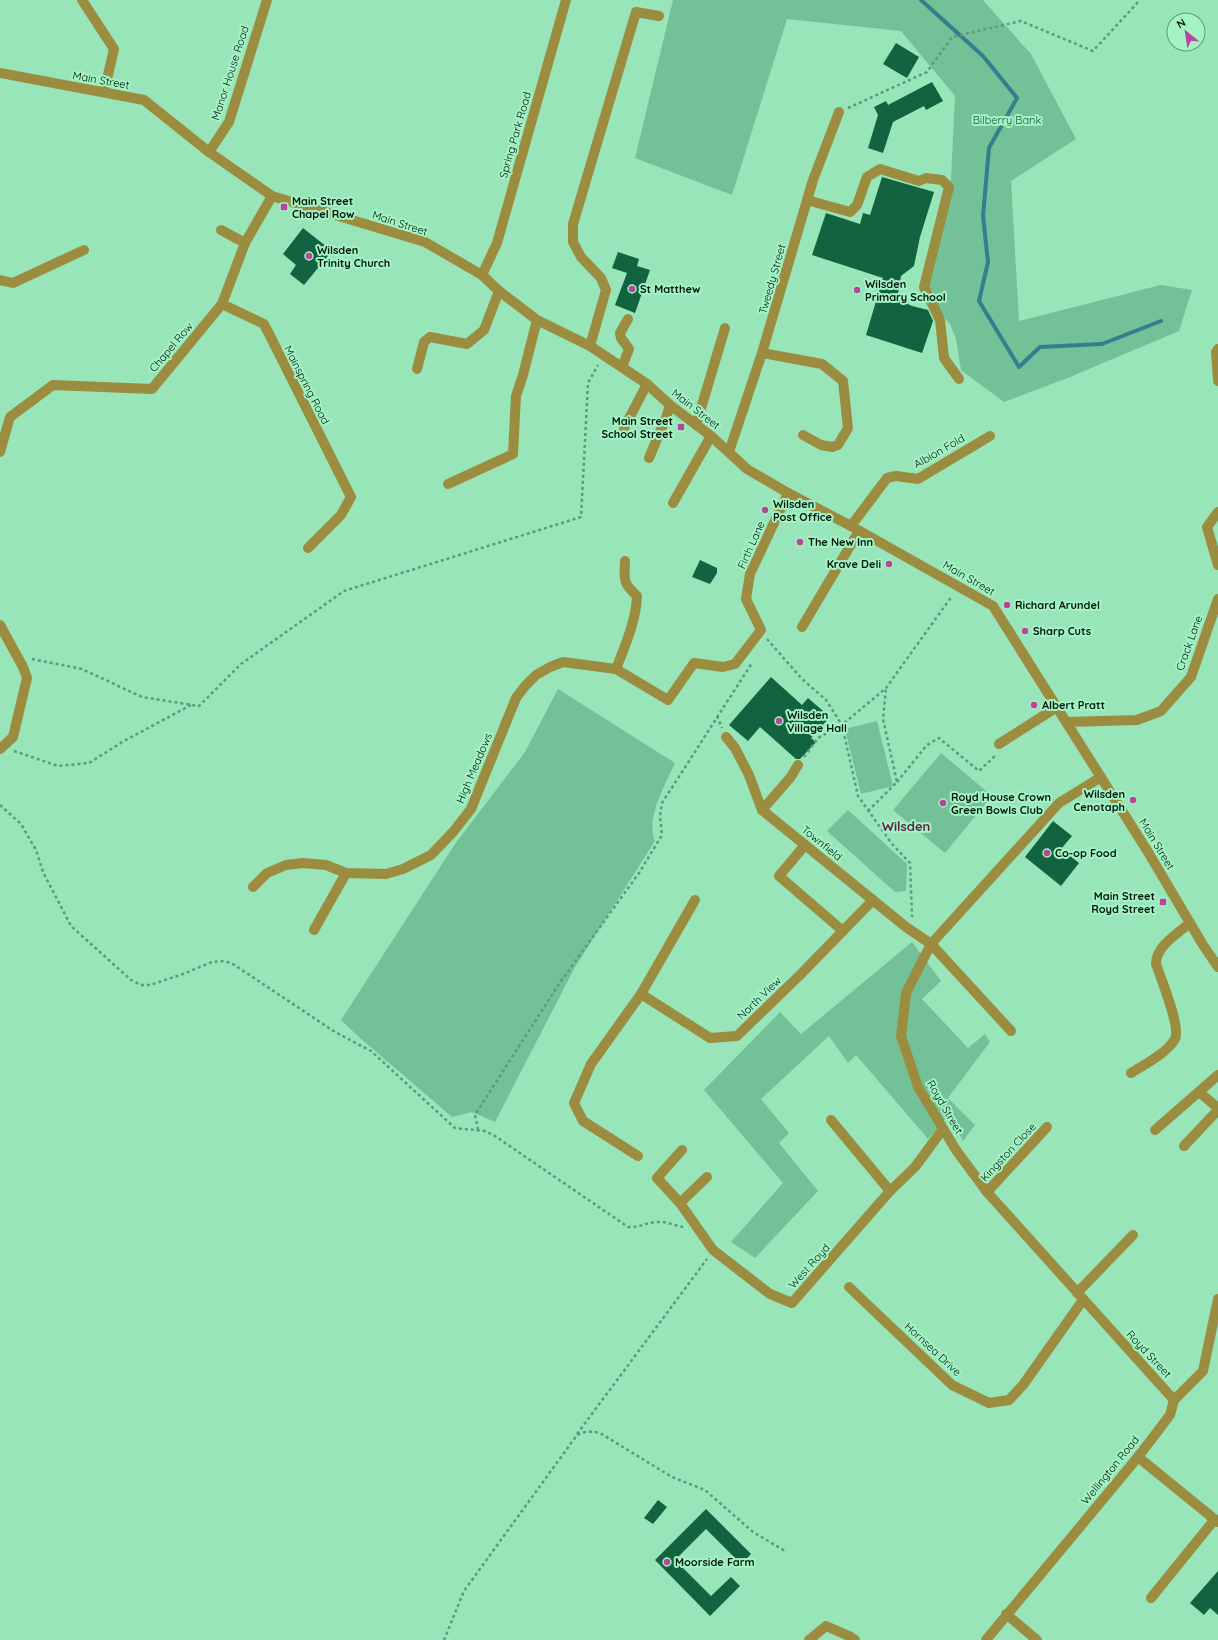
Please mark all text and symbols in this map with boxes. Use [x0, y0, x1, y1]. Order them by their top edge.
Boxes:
north arrow [1166, 12, 1206, 52]
text: N [1174, 15, 1188, 31]
street label: Manor House Road [208, 24, 252, 122]
street label: Main Street [71, 68, 131, 92]
street label: Spring Park Road [496, 90, 534, 180]
park label: Bilberry Bank [973, 113, 1041, 127]
place label: Main Street Chapel Row [292, 194, 355, 221]
marker: Main Street Chapel Row [279, 202, 289, 212]
street label: Main Street [370, 207, 430, 239]
street label: Tweedy Street [755, 242, 789, 316]
place label: Wilsden Trinity Church [317, 243, 390, 270]
marker: Wilsden Trinity Church [304, 251, 314, 261]
place label: Wilsden Primary School [865, 277, 946, 304]
place label: St Matthew [640, 282, 701, 296]
marker: St Matthew [627, 284, 637, 294]
marker: Wilsden Primary School [852, 285, 862, 295]
street label: Chapel Row [146, 319, 196, 375]
street label: Mainspring Road [281, 343, 333, 427]
street label: Main Street [669, 386, 723, 432]
place label: Main Street School Street [601, 414, 673, 441]
marker: Main Street School Street [676, 422, 686, 432]
street label: Albion Fold [911, 431, 967, 471]
place label: Wilsden Post Office [773, 497, 833, 524]
marker: Wilsden Post Office [760, 505, 770, 515]
street label: Firth Lane [734, 519, 768, 571]
place label: The New Inn [808, 535, 873, 549]
marker: The New Inn [795, 537, 805, 547]
place label: Krave Deli [827, 557, 881, 571]
street label: Main Street [941, 558, 998, 599]
marker: Krave Deli [884, 559, 894, 569]
place label: Richard Arundel [1015, 598, 1100, 612]
marker: Richard Arundel [1002, 600, 1012, 610]
street label: Crack Lane [1173, 614, 1205, 672]
place label: Sharp Cuts [1033, 624, 1091, 638]
marker: Sharp Cuts [1020, 626, 1030, 636]
place label: Albert Pratt [1042, 698, 1105, 712]
marker: Albert Pratt [1029, 700, 1039, 710]
place label: Wilsden Village Hall [787, 708, 847, 735]
marker: Wilsden Village Hall [774, 716, 784, 726]
street label: High Meadows [453, 731, 495, 805]
place label: Wilsden Cenotaph [1073, 787, 1125, 814]
place label: Royd House Crown Green Bowls Club [951, 790, 1051, 817]
marker: Wilsden Cenotaph [1128, 795, 1138, 805]
marker: Royd House Crown Green Bowls Club [938, 798, 948, 808]
street label: Main Street [1136, 816, 1178, 872]
district label: Wilsden [882, 818, 930, 834]
street label: Townfield [799, 822, 845, 864]
place label: Co-op Food [1055, 846, 1117, 860]
marker: Co-op Food [1042, 848, 1052, 858]
place label: Main Street Royd Street [1091, 889, 1155, 916]
marker: Main Street Royd Street [1158, 897, 1168, 907]
street label: North View [734, 974, 784, 1022]
street label: Royd Street [924, 1078, 966, 1137]
street label: Kingston Close [977, 1120, 1039, 1184]
street label: West Royd [785, 1241, 833, 1291]
street label: Hornsea Drive [902, 1319, 964, 1379]
street label: Royd Street [1123, 1327, 1175, 1381]
street label: Wellington Road [1078, 1433, 1142, 1507]
place label: Moorside Farm [675, 1555, 755, 1569]
marker: Moorside Farm [662, 1557, 672, 1567]

